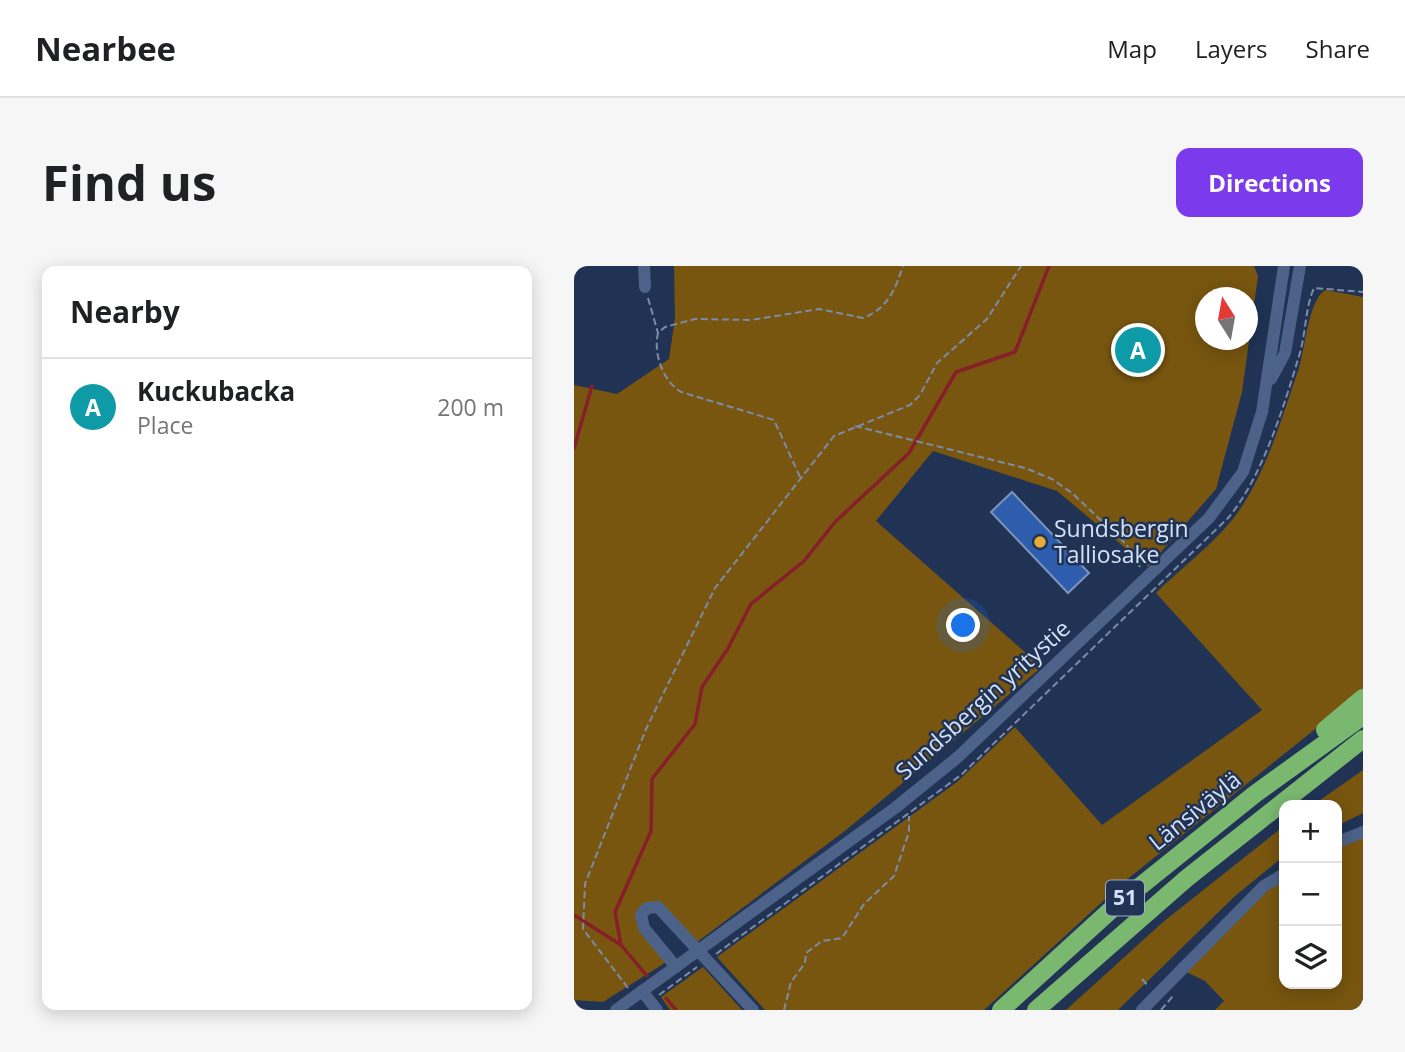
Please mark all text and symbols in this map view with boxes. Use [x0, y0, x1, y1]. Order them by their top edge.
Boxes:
text: Nearbee [35, 26, 176, 71]
text: Map [1107, 32, 1157, 65]
text: Layers [1195, 32, 1268, 65]
text: Share [1306, 32, 1370, 65]
button: Directions [1176, 148, 1363, 217]
text: Find us [42, 149, 216, 215]
north arrow [1195, 287, 1258, 350]
text: Nearby [70, 291, 180, 332]
pin: A [1115, 324, 1161, 376]
text: Kuckubacka [137, 373, 295, 409]
text: A [85, 391, 101, 423]
text: 200 m [437, 391, 504, 423]
text: Place [137, 409, 193, 441]
place label: Sundsbergin Talliosake [1054, 512, 1189, 570]
marker: Sundsbergin Talliosake [1032, 534, 1048, 550]
your location [946, 608, 980, 642]
street label: Sundsbergin yritystie [888, 612, 1077, 786]
street label: Länsiväylä [1142, 763, 1247, 857]
map controls [1279, 800, 1342, 989]
button: + [1279, 800, 1342, 863]
button: − [1279, 863, 1342, 926]
road number: 51 [1106, 880, 1144, 916]
button: layers [1279, 926, 1342, 989]

